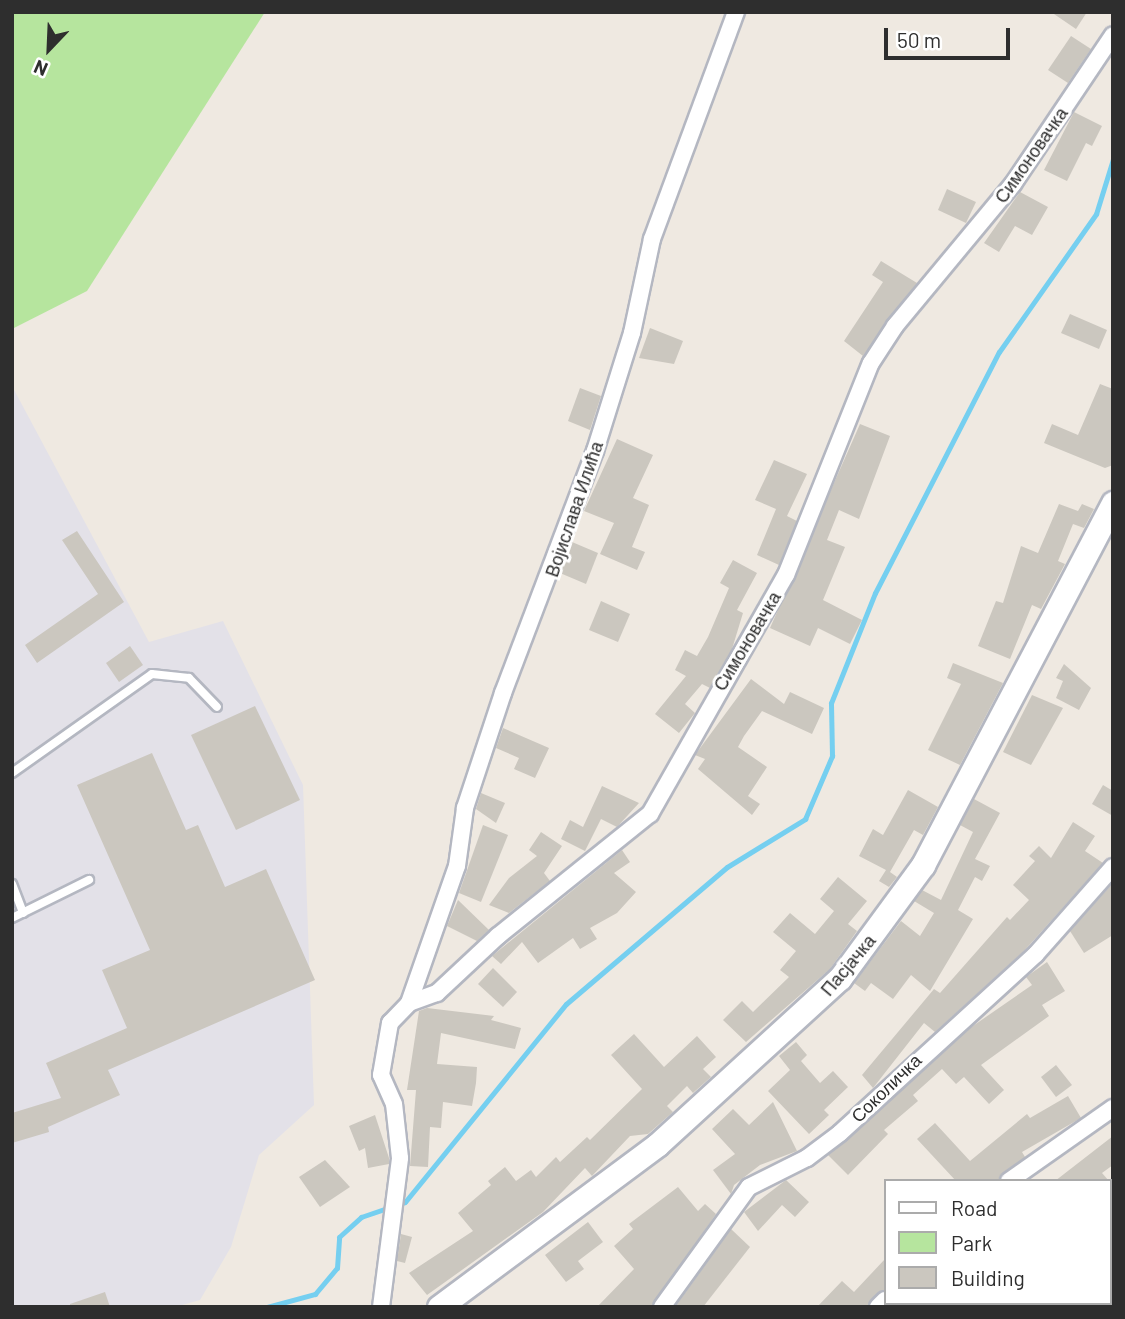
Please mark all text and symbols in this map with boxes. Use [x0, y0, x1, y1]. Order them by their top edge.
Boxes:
north arrow [14, 14, 84, 84]
scale bar [887, 14, 1013, 58]
text: 50 m [897, 27, 941, 52]
text: N [30, 56, 51, 82]
street label: Симоновачка [990, 103, 1072, 207]
street label: Војислава Илића [541, 438, 607, 580]
street label: Симоновачка [709, 587, 785, 695]
street label: Пасјачка [816, 930, 880, 1000]
street label: Соколичка [847, 1049, 925, 1127]
legend [884, 1179, 1111, 1305]
text: Road [951, 1195, 997, 1220]
text: Park [951, 1230, 992, 1255]
text: Building [951, 1265, 1025, 1290]

